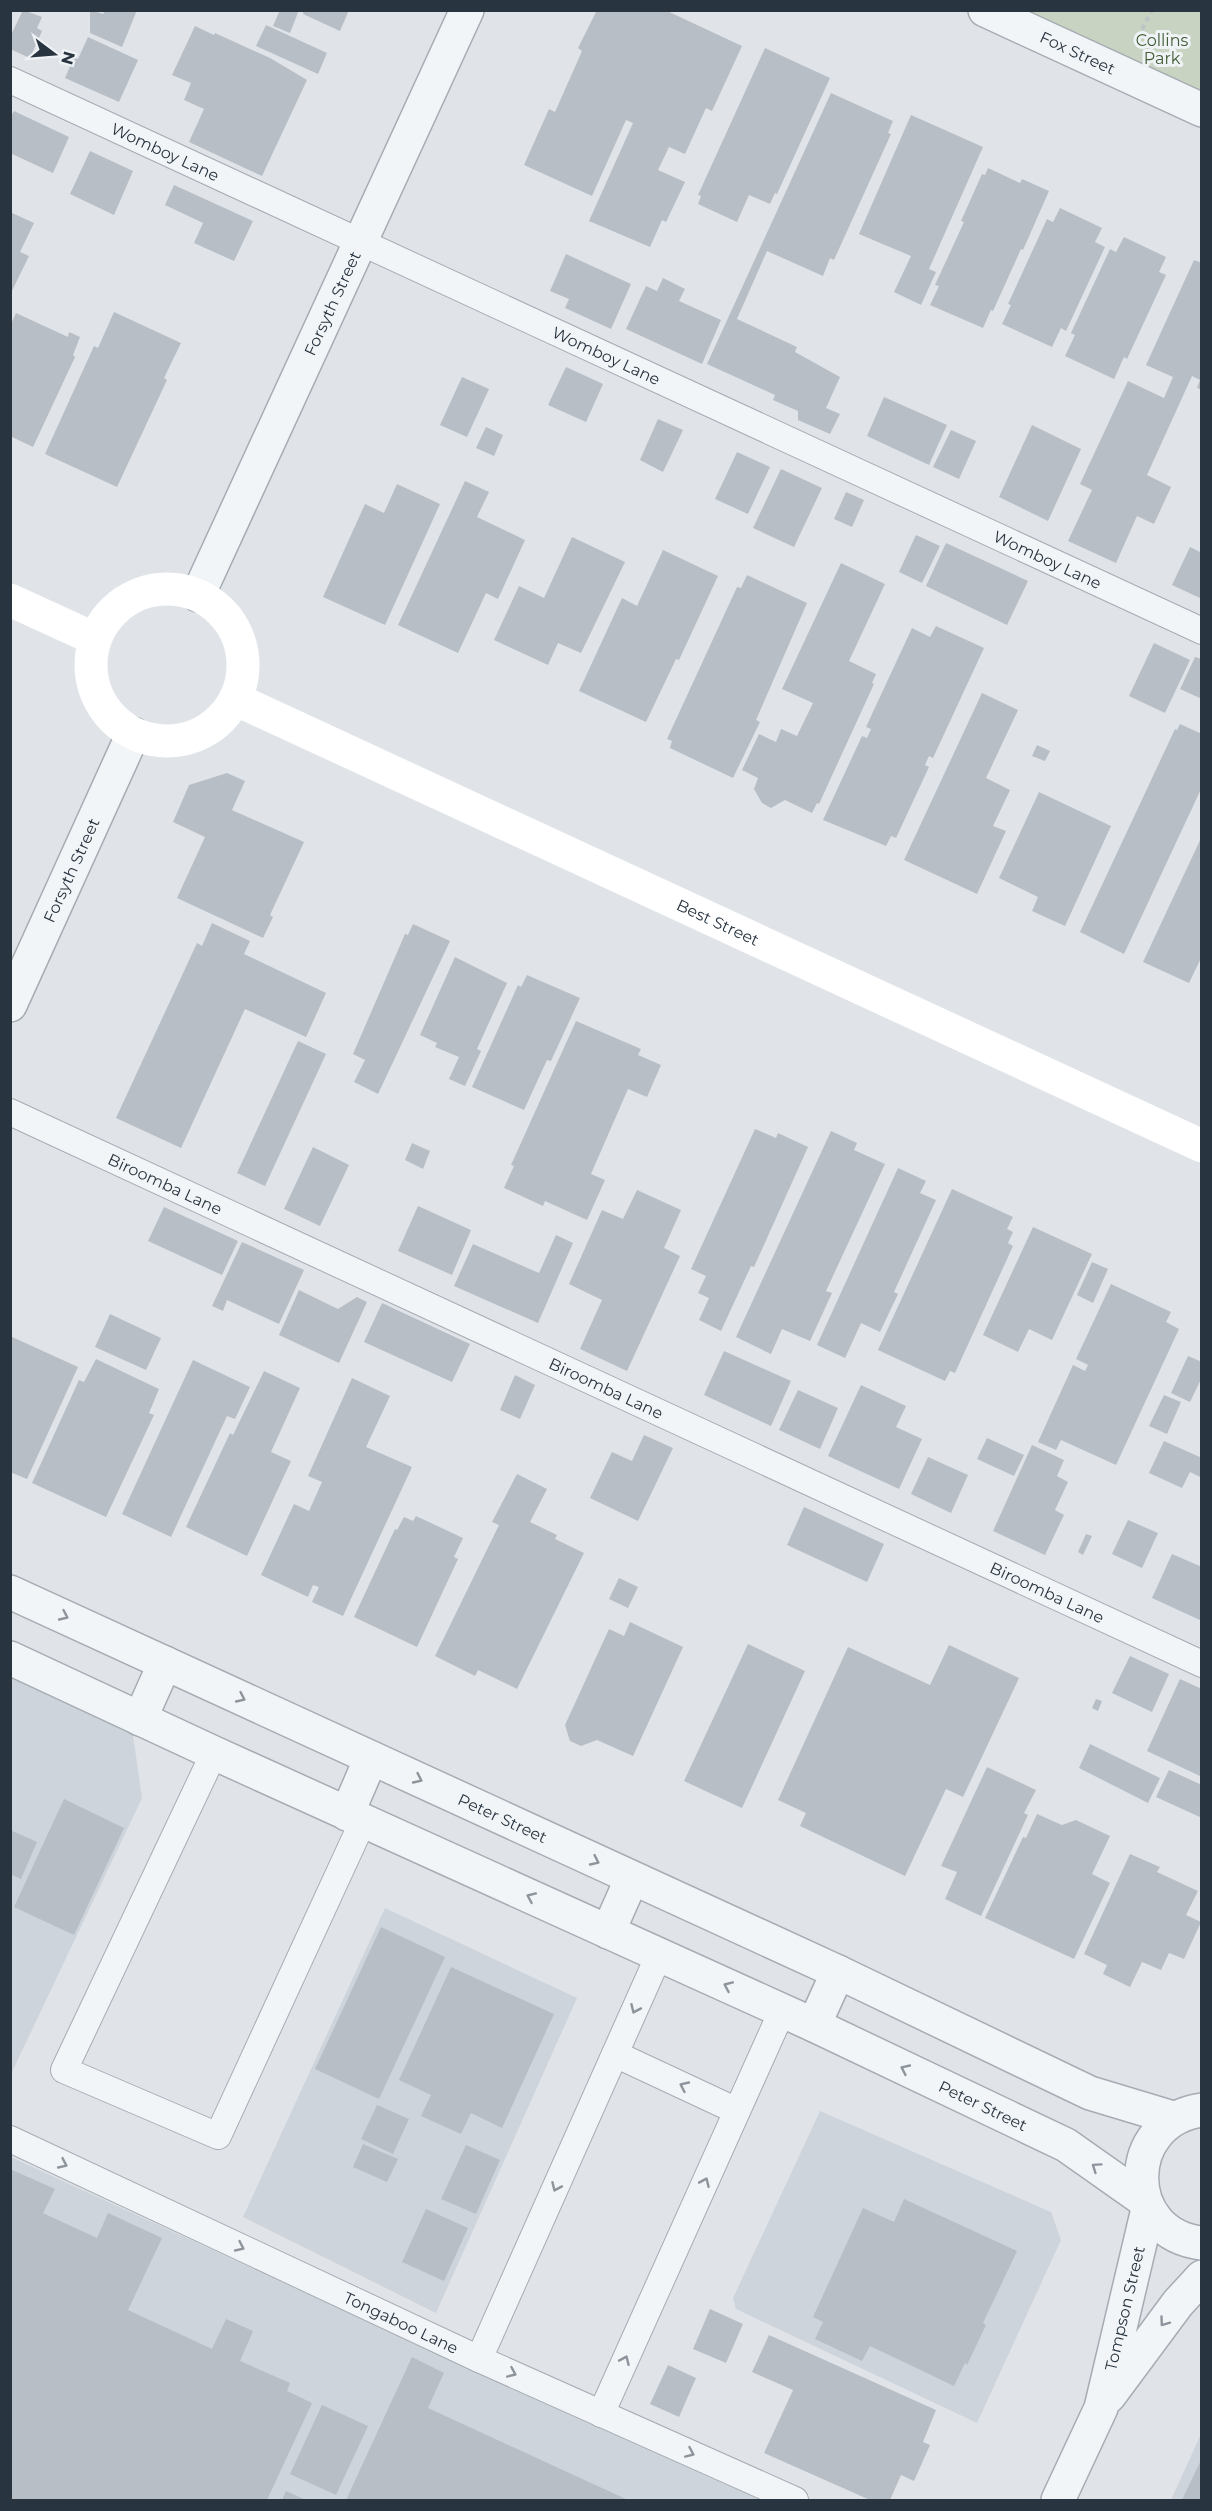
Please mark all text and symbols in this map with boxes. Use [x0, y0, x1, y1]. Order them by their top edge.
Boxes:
north arrow [24, 24, 84, 84]
street label: Fox Street [1037, 27, 1119, 78]
park label: Collins Park [1136, 31, 1188, 68]
text: N [57, 49, 79, 67]
street label: Womboy Lane [108, 119, 222, 185]
street label: Forsyth Street [300, 248, 365, 359]
street label: Womboy Lane [549, 323, 663, 389]
street label: Womboy Lane [990, 526, 1105, 593]
street label: Forsyth Street [39, 814, 103, 926]
street label: Best Street [674, 895, 763, 950]
street label: Biroomba Lane [105, 1149, 225, 1218]
street label: Biroomba Lane [546, 1354, 666, 1423]
street label: Biroomba Lane [987, 1558, 1107, 1627]
one-way arrow [57, 1609, 68, 1621]
one-way arrow [234, 1690, 245, 1702]
one-way arrow [412, 1772, 423, 1784]
street label: Peter Street [455, 1789, 551, 1847]
one-way arrow [589, 1853, 600, 1865]
one-way arrow [526, 1893, 537, 1905]
one-way arrow [723, 1982, 734, 1994]
one-way arrow [631, 2002, 643, 2013]
one-way arrow [900, 2064, 911, 2076]
street label: Peter Street [936, 2076, 1031, 2135]
one-way arrow [680, 2082, 691, 2094]
one-way arrow [57, 2157, 68, 2169]
one-way arrow [1092, 2163, 1103, 2174]
one-way arrow [698, 2178, 710, 2189]
one-way arrow [551, 2180, 563, 2191]
one-way arrow [234, 2239, 245, 2251]
street label: Tompson Street [1101, 2244, 1149, 2373]
street label: Tongaboo Lane [341, 2287, 461, 2357]
one-way arrow [1160, 2315, 1171, 2326]
one-way arrow [618, 2356, 630, 2367]
one-way arrow [506, 2366, 517, 2378]
one-way arrow [684, 2446, 695, 2458]

